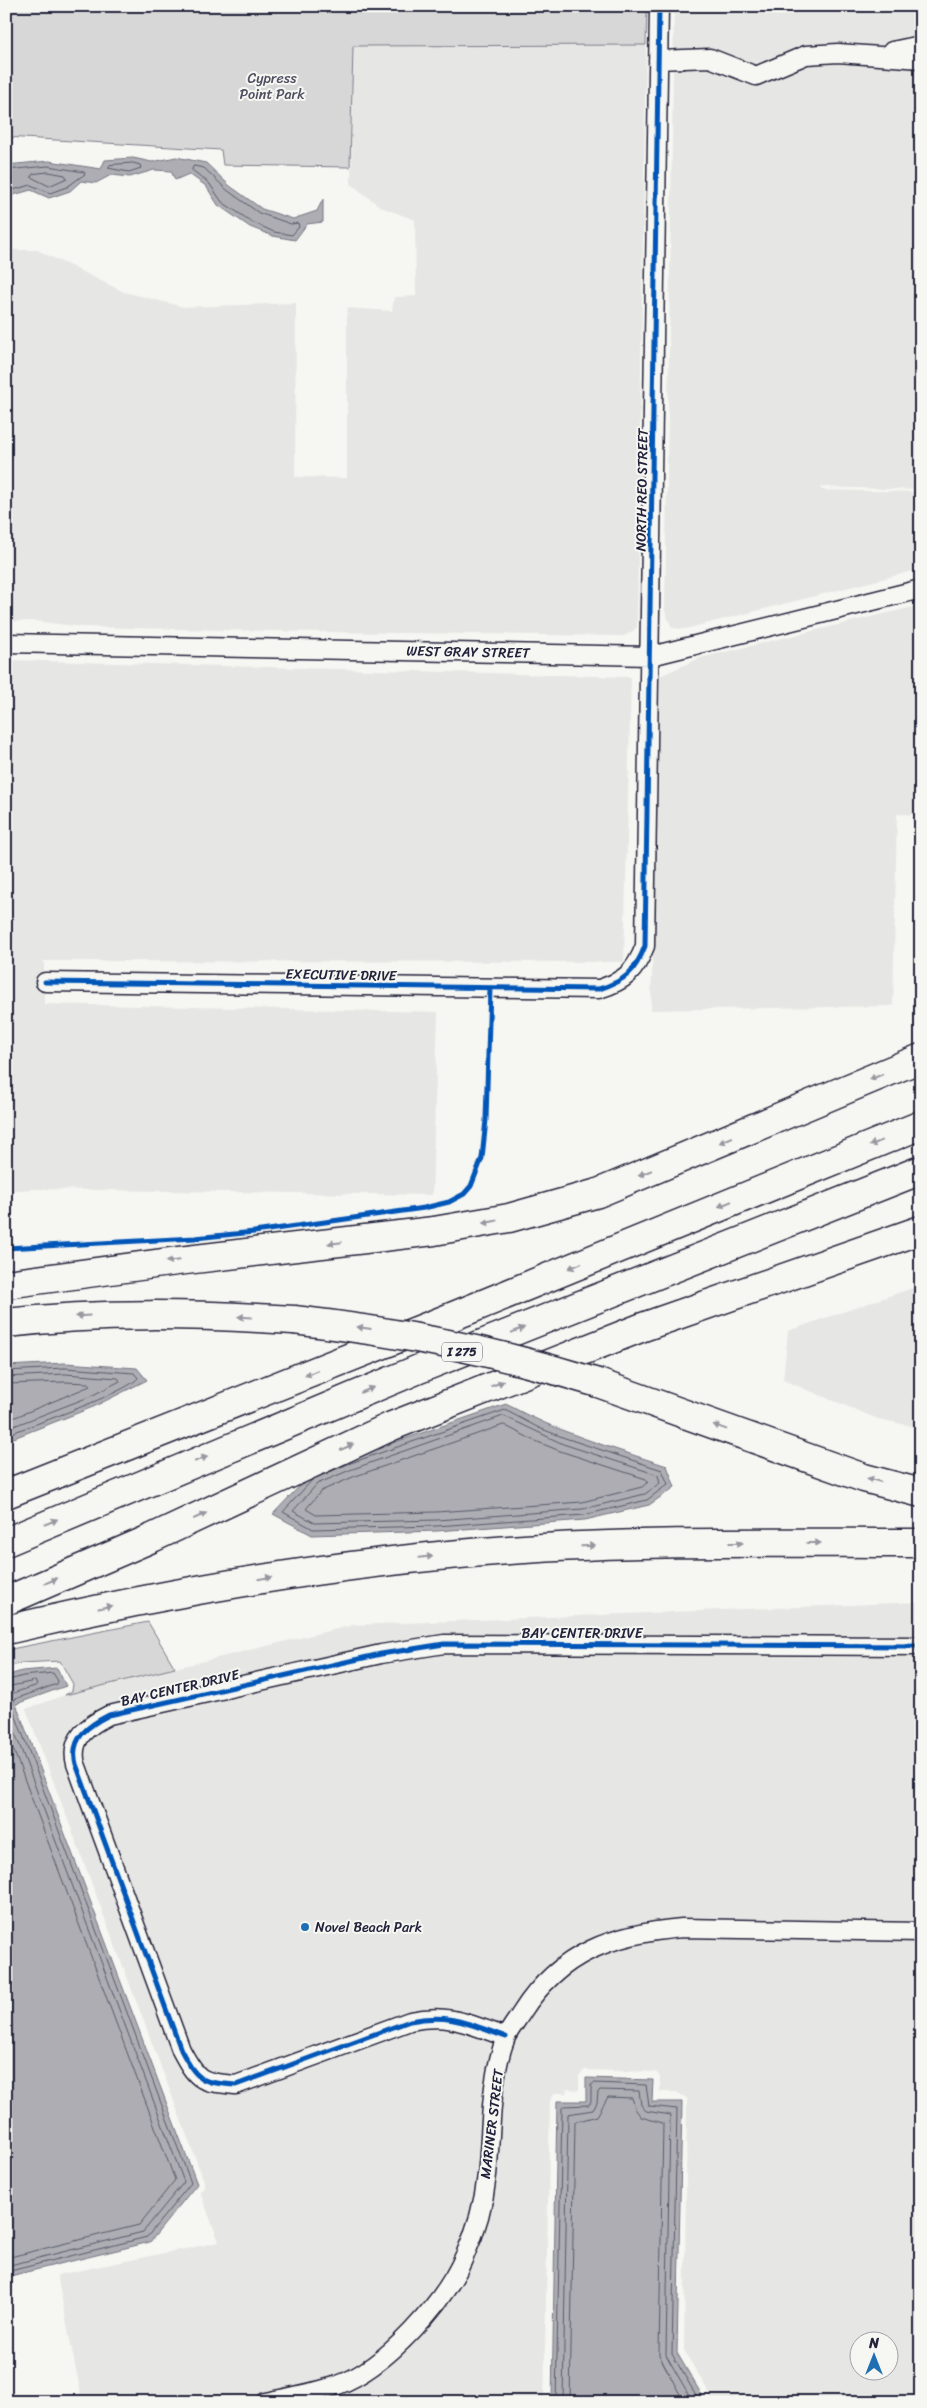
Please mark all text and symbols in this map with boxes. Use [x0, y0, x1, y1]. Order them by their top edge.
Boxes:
park label: Cypress Point Park [239, 66, 305, 107]
street label: NORTH REO STREET [628, 427, 656, 552]
street label: WEST GRAY STREET [406, 638, 531, 666]
street label: EXECUTIVE DRIVE [285, 962, 398, 988]
one-way arrow [868, 1073, 883, 1081]
one-way arrow [719, 1136, 733, 1144]
one-way arrow [868, 1140, 883, 1147]
one-way arrow [638, 1170, 652, 1178]
one-way arrow [718, 1201, 732, 1209]
one-way arrow [482, 1218, 498, 1226]
one-way arrow [327, 1239, 343, 1247]
one-way arrow [165, 1257, 181, 1265]
one-way arrow [568, 1263, 582, 1271]
one-way arrow [75, 1313, 91, 1321]
one-way arrow [237, 1313, 253, 1321]
one-way arrow [355, 1324, 371, 1332]
one-way arrow [511, 1325, 525, 1333]
road number: I 275 [442, 1342, 482, 1361]
one-way arrow [304, 1370, 318, 1378]
one-way arrow [490, 1380, 504, 1388]
one-way arrow [360, 1386, 374, 1394]
one-way arrow [712, 1423, 727, 1431]
one-way arrow [340, 1442, 354, 1450]
one-way arrow [194, 1455, 208, 1463]
one-way arrow [866, 1476, 881, 1484]
one-way arrow [193, 1511, 207, 1519]
one-way arrow [44, 1518, 58, 1526]
one-way arrow [728, 1539, 744, 1547]
one-way arrow [806, 1539, 822, 1547]
one-way arrow [580, 1541, 596, 1549]
one-way arrow [418, 1553, 434, 1561]
one-way arrow [257, 1573, 273, 1581]
one-way arrow [44, 1577, 58, 1585]
one-way arrow [97, 1603, 113, 1611]
street label: BAY CENTER DRIVE [522, 1621, 644, 1646]
street label: BAY CENTER DRIVE [118, 1662, 243, 1714]
place label: Novel Beach Park [315, 1915, 422, 1940]
marker: Novel Beach Park [299, 1921, 311, 1933]
street label: MARINER STREET [473, 2066, 511, 2180]
north arrow [850, 2330, 900, 2380]
text: N [868, 2331, 879, 2356]

